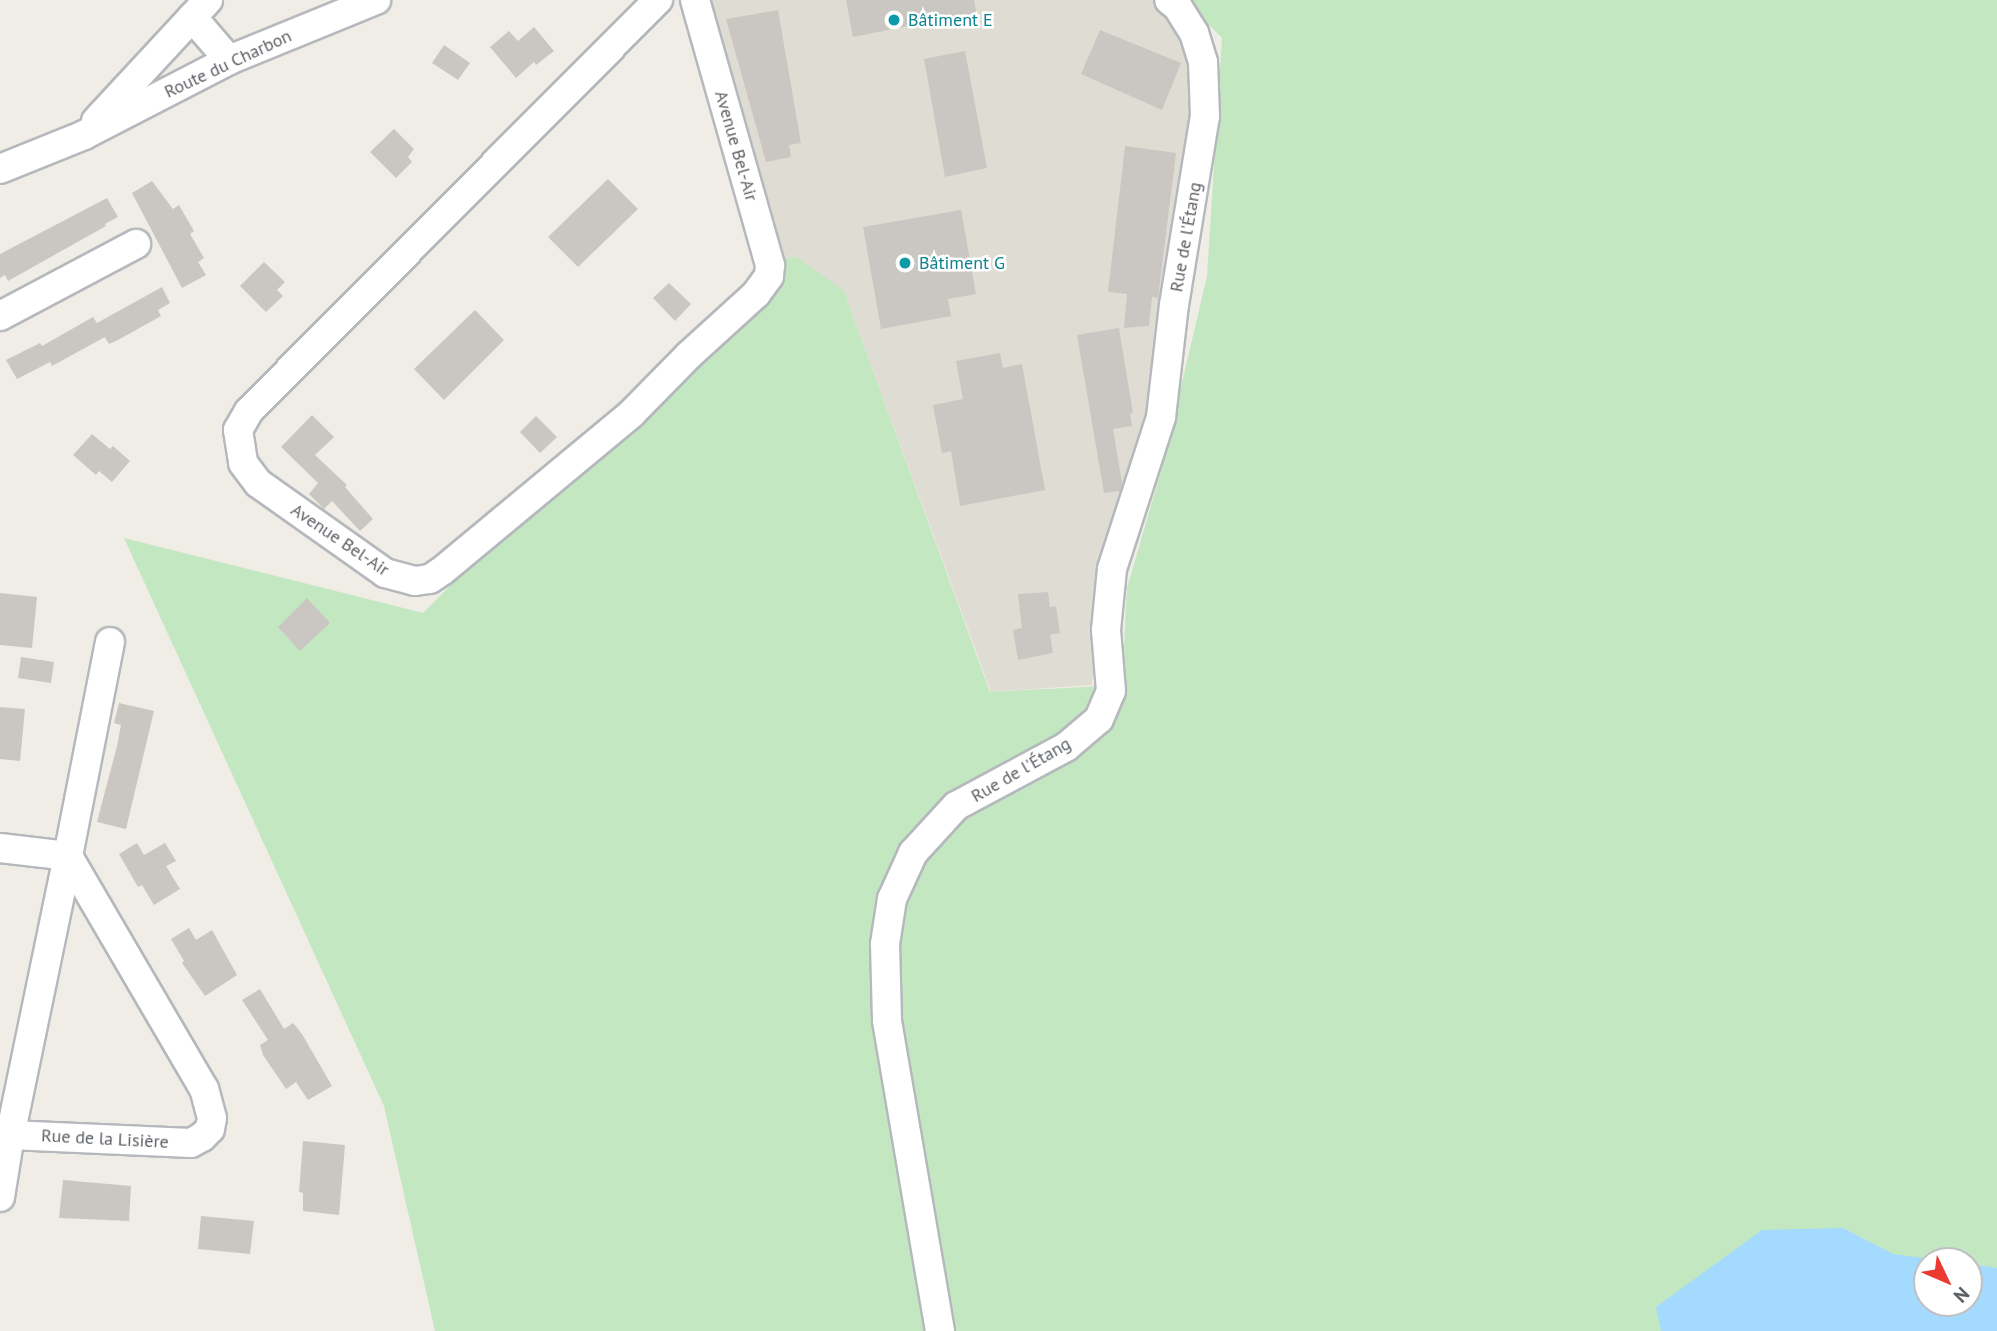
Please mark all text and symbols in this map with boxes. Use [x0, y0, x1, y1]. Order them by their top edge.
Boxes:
place label: Bâtiment E [908, 9, 993, 31]
marker: Bâtiment E [886, 12, 902, 28]
street label: Route du Charbon [161, 25, 295, 103]
street label: Avenue Bel-Air [710, 88, 762, 204]
street label: Rue de l'Étang [1166, 180, 1206, 294]
place label: Bâtiment G [919, 252, 1005, 274]
marker: Bâtiment G [897, 255, 913, 271]
street label: Avenue Bel-Air [287, 499, 393, 581]
street label: Rue de l'Étang [967, 733, 1075, 807]
street label: Rue de la Lisière [41, 1125, 169, 1153]
north arrow [1913, 1247, 1983, 1317]
text: N [1949, 1282, 1975, 1308]

